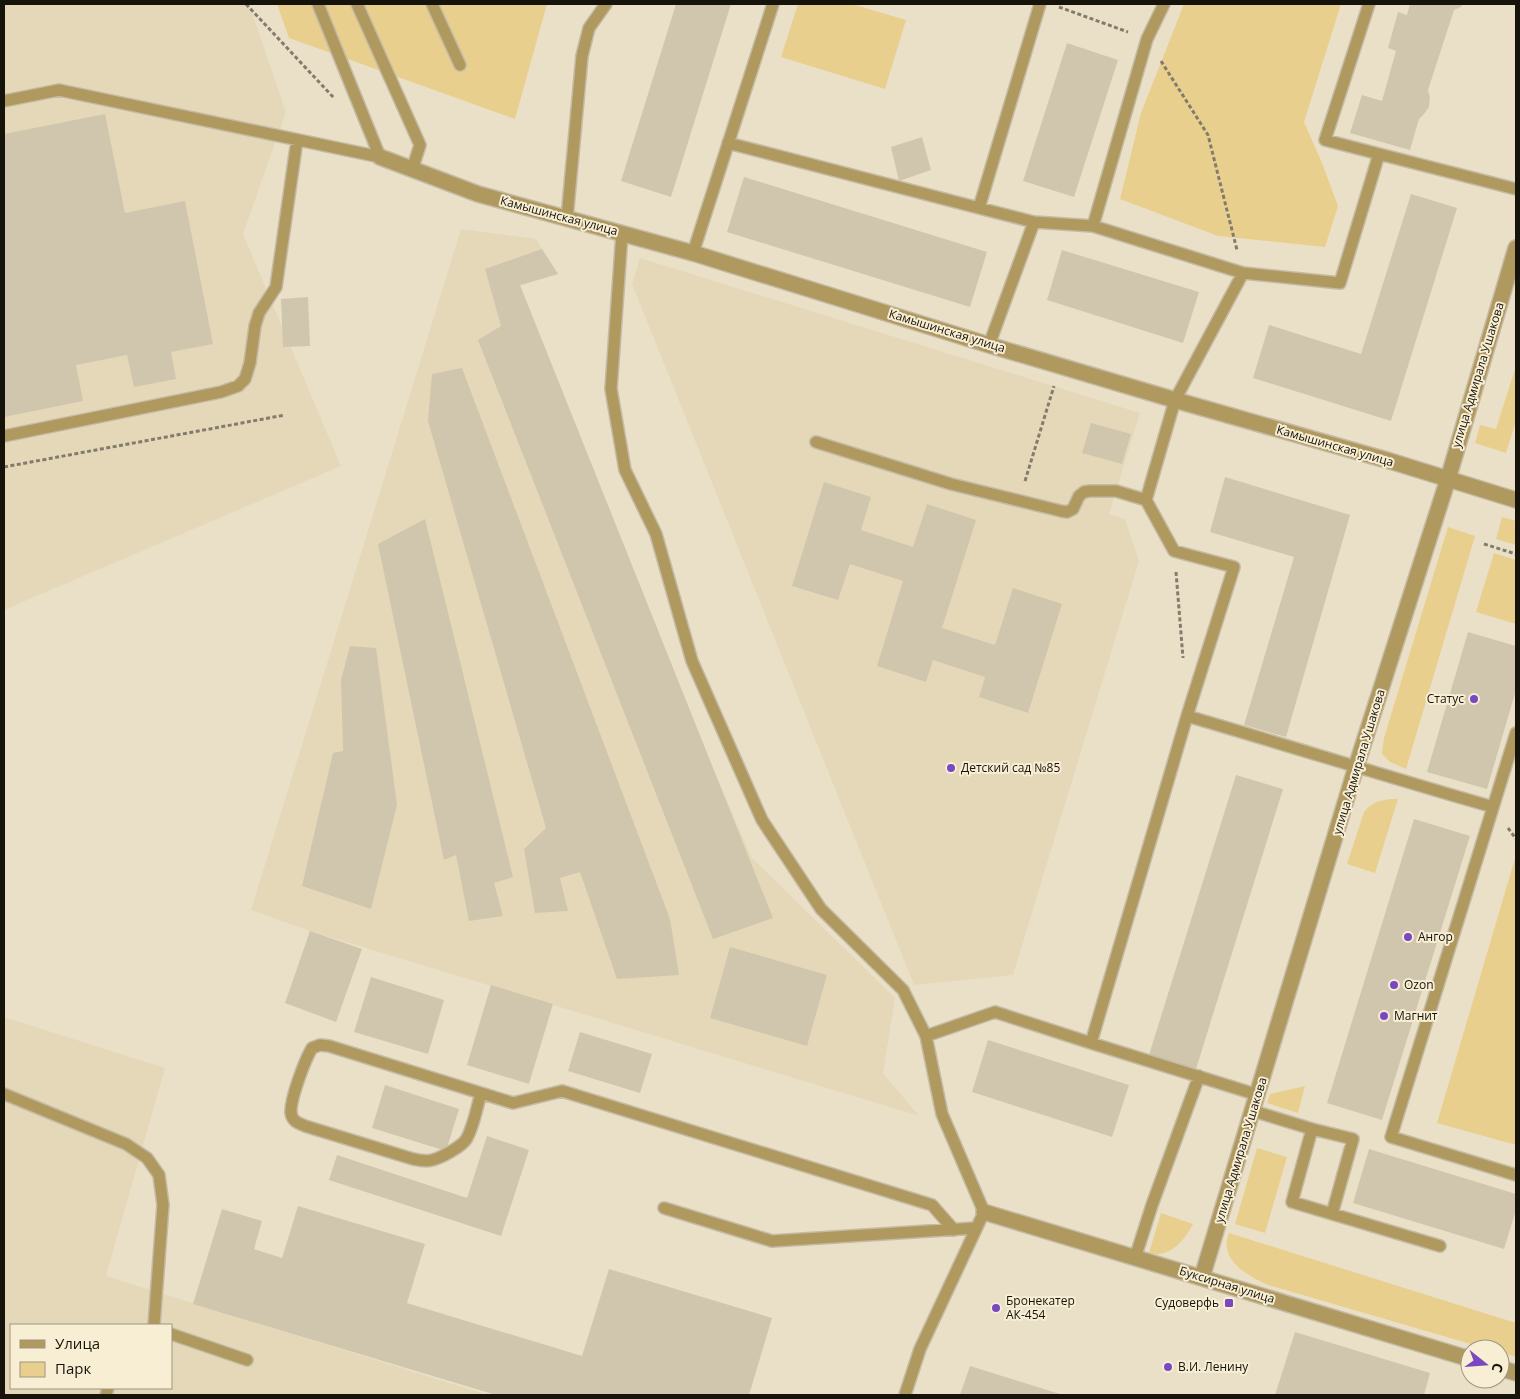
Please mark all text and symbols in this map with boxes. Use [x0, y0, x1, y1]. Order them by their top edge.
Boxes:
street label: Камышинская улица [499, 192, 620, 239]
street label: улица Адмирала Ушакова [1447, 300, 1508, 450]
street label: Камышинская улица [887, 305, 1007, 356]
street label: Камышинская улица [1275, 421, 1396, 470]
street label: улица Адмирала Ушакова [1328, 687, 1389, 837]
place label: Статус [1427, 690, 1464, 707]
marker: Статус [1468, 693, 1480, 705]
place label: Детский сад №85 [961, 759, 1060, 776]
marker: Детский сад №85 [945, 762, 957, 774]
place label: Ангор [1418, 928, 1453, 945]
marker: Ангор [1402, 931, 1414, 943]
place label: Ozon [1404, 976, 1434, 993]
marker: Ozon [1388, 979, 1400, 991]
place label: Магнит [1394, 1007, 1438, 1024]
marker: Магнит [1378, 1010, 1390, 1022]
street label: улица Адмирала Ушакова [1210, 1075, 1271, 1225]
street label: Буксирная улица [1177, 1262, 1277, 1307]
place label: Бронекатер АК-454 [1006, 1292, 1075, 1323]
place label: Судоверфь [1155, 1294, 1219, 1311]
marker: Судоверфь [1223, 1297, 1235, 1309]
marker: Бронекатер АК-454 [990, 1302, 1002, 1314]
legend [10, 1324, 172, 1389]
text: Улица [55, 1333, 100, 1353]
north arrow [1460, 1339, 1510, 1389]
text: Парк [55, 1358, 91, 1378]
place label: В.И. Ленину [1178, 1358, 1249, 1375]
marker: В.И. Ленину [1162, 1361, 1174, 1373]
text: С [1487, 1361, 1508, 1375]

